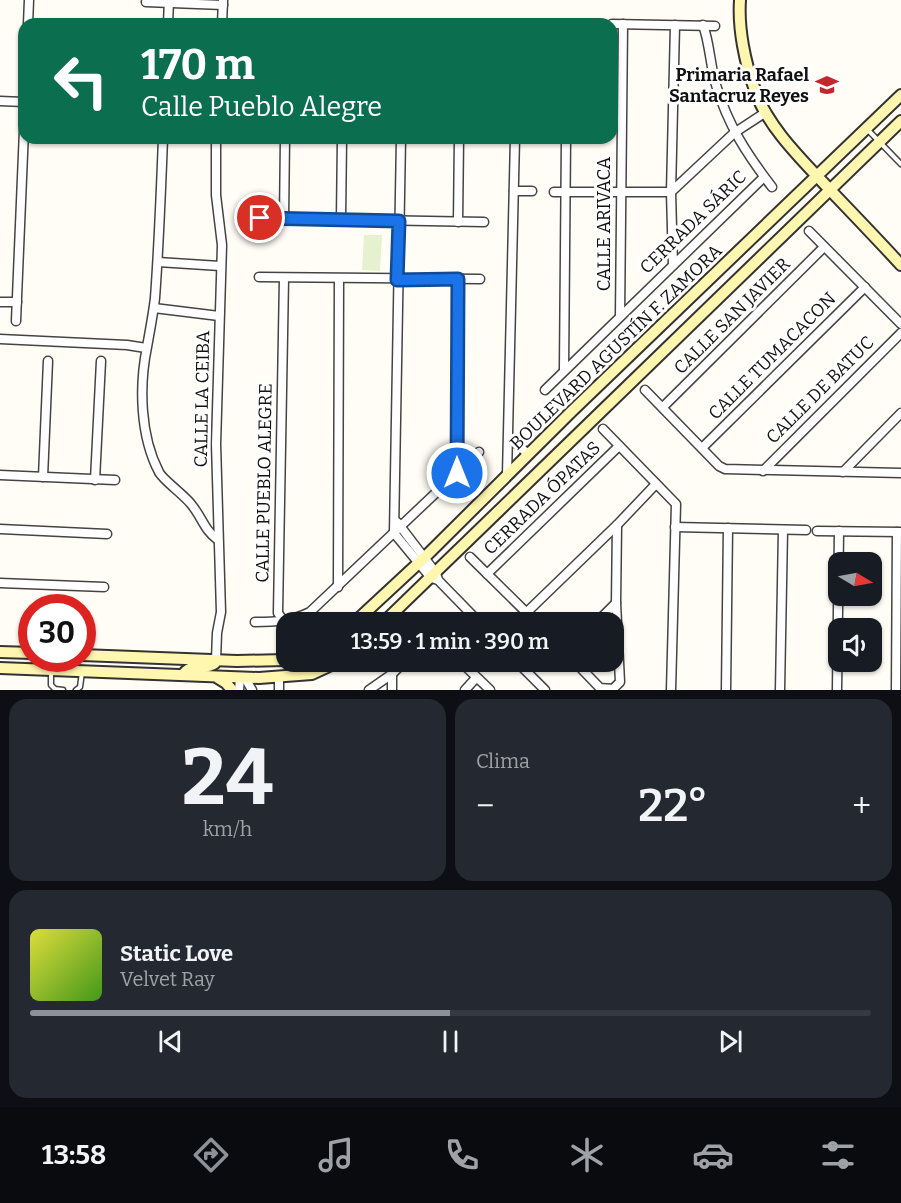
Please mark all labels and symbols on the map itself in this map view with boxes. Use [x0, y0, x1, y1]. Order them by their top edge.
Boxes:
place label: Primaria Rafael Santacruz Reyes [669, 64, 809, 107]
school or university icon: Primaria Rafael Santacruz Reyes [814, 72, 840, 98]
street label: CALLE ARIVACA [593, 156, 615, 291]
street label: CERRADA SÁRIC [635, 166, 751, 278]
pin [234, 192, 285, 243]
street label: BOULEVARD AGUSTÍN F. ZAMORA [505, 239, 727, 454]
street label: CALLE SAN JAVIER [669, 253, 795, 379]
street label: CALLE TUMACACON [704, 288, 840, 424]
street label: CALLE LA CEIBA [190, 330, 214, 468]
street label: CALLE DE BATUC [762, 332, 878, 448]
street label: CALLE PUEBLO ALEGRE [251, 383, 277, 583]
street label: CERRADA ÓPATAS [479, 437, 605, 559]
position arrow [425, 441, 489, 505]
north arrow [828, 552, 882, 606]
speed limit sign: 30 [18, 594, 96, 672]

